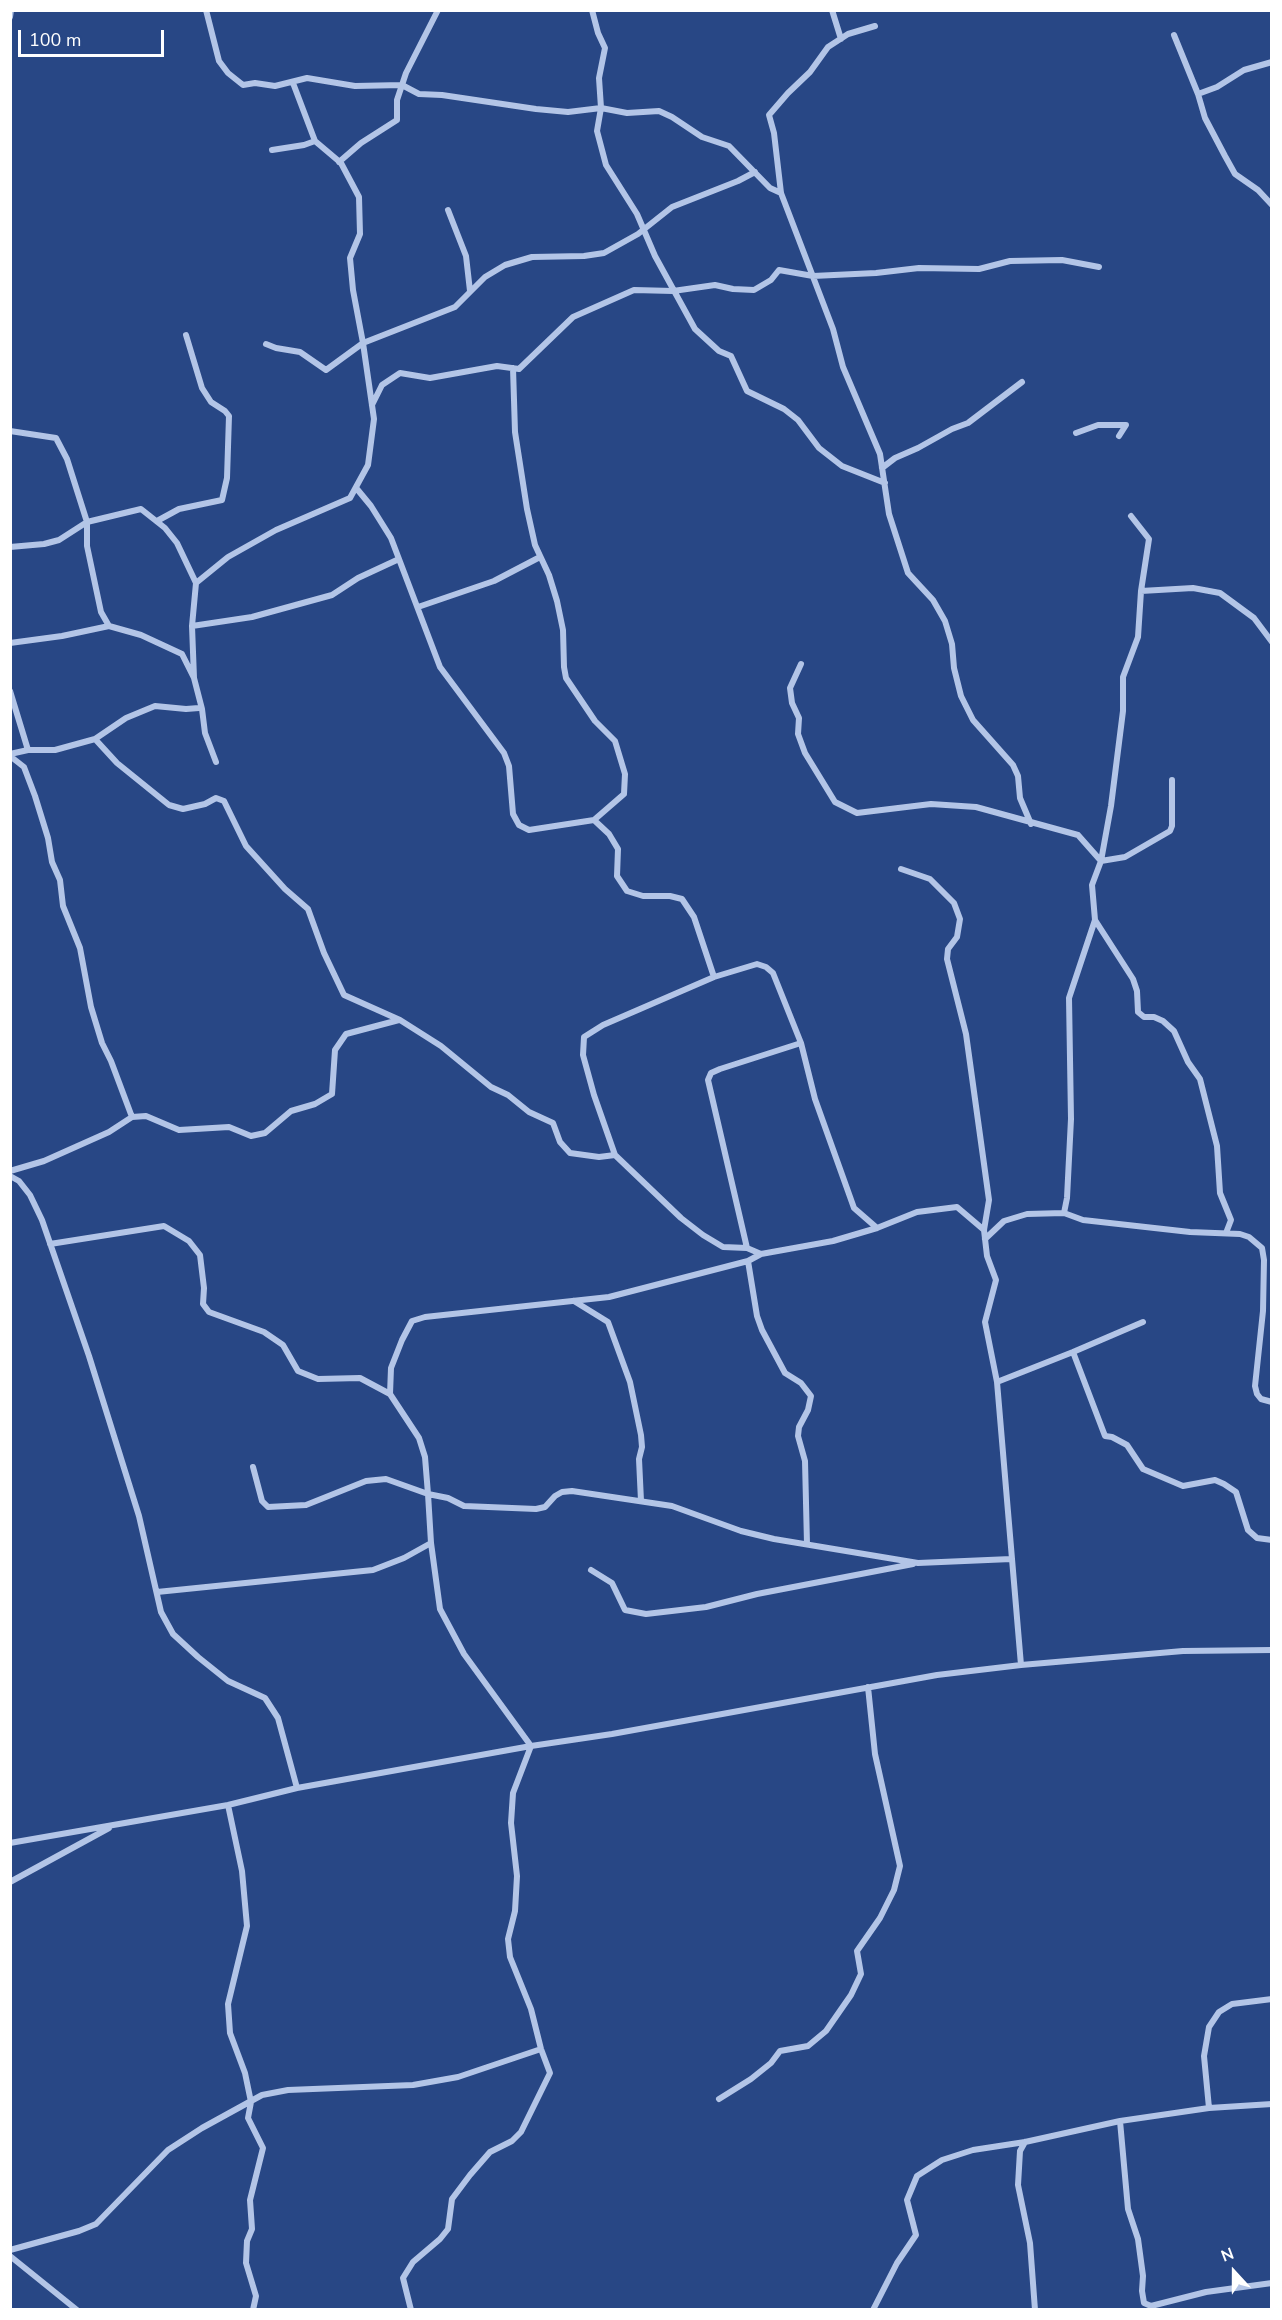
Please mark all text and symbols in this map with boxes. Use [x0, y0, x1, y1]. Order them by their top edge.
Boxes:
scale bar [21, 18, 166, 56]
text: 100 m [29, 28, 81, 52]
north arrow [1204, 2242, 1264, 2302]
text: N [1218, 2243, 1237, 2268]

